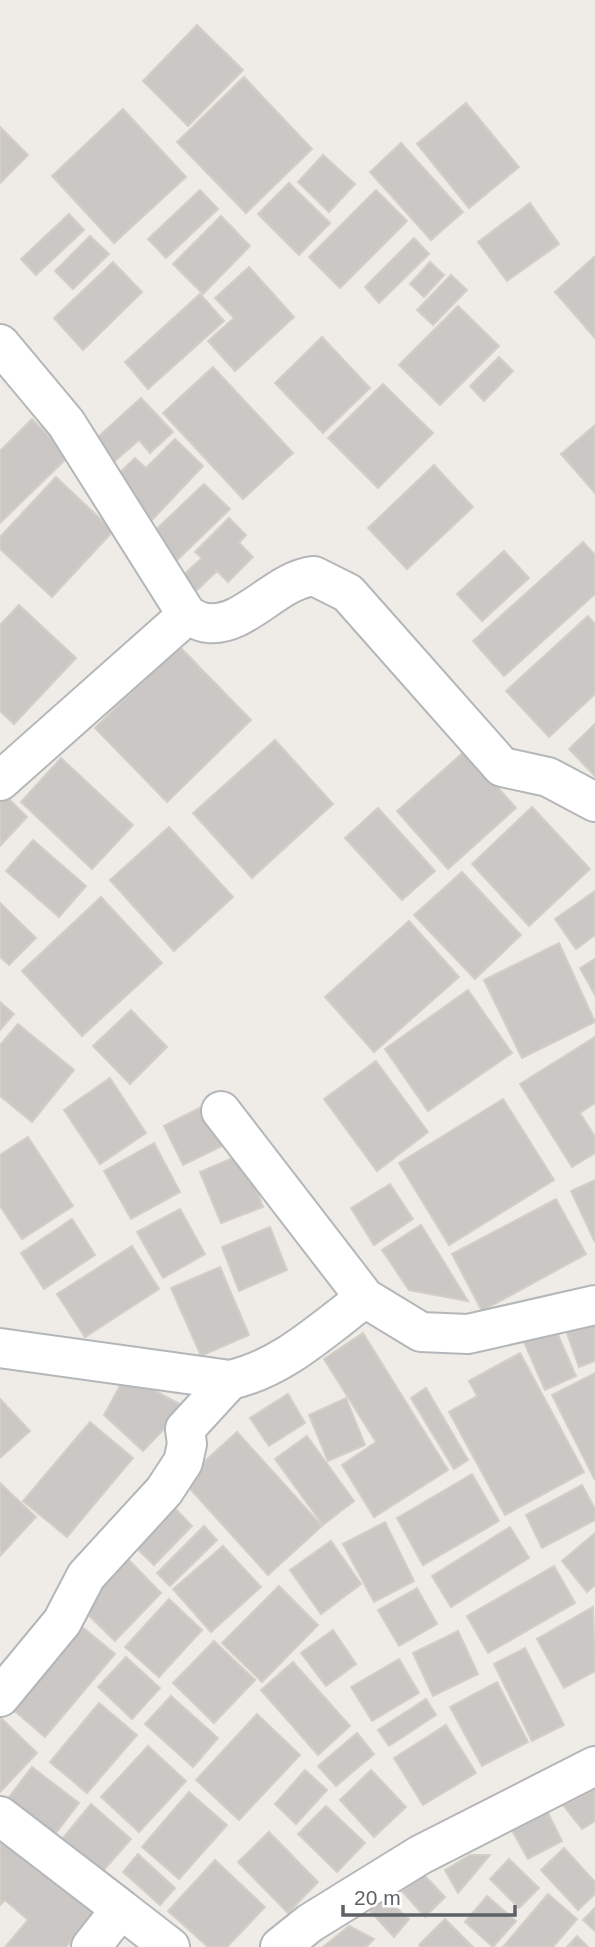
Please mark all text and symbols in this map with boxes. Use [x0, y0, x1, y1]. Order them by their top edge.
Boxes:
scale bar [343, 1874, 514, 1918]
text: 20 m [354, 1886, 401, 1909]

